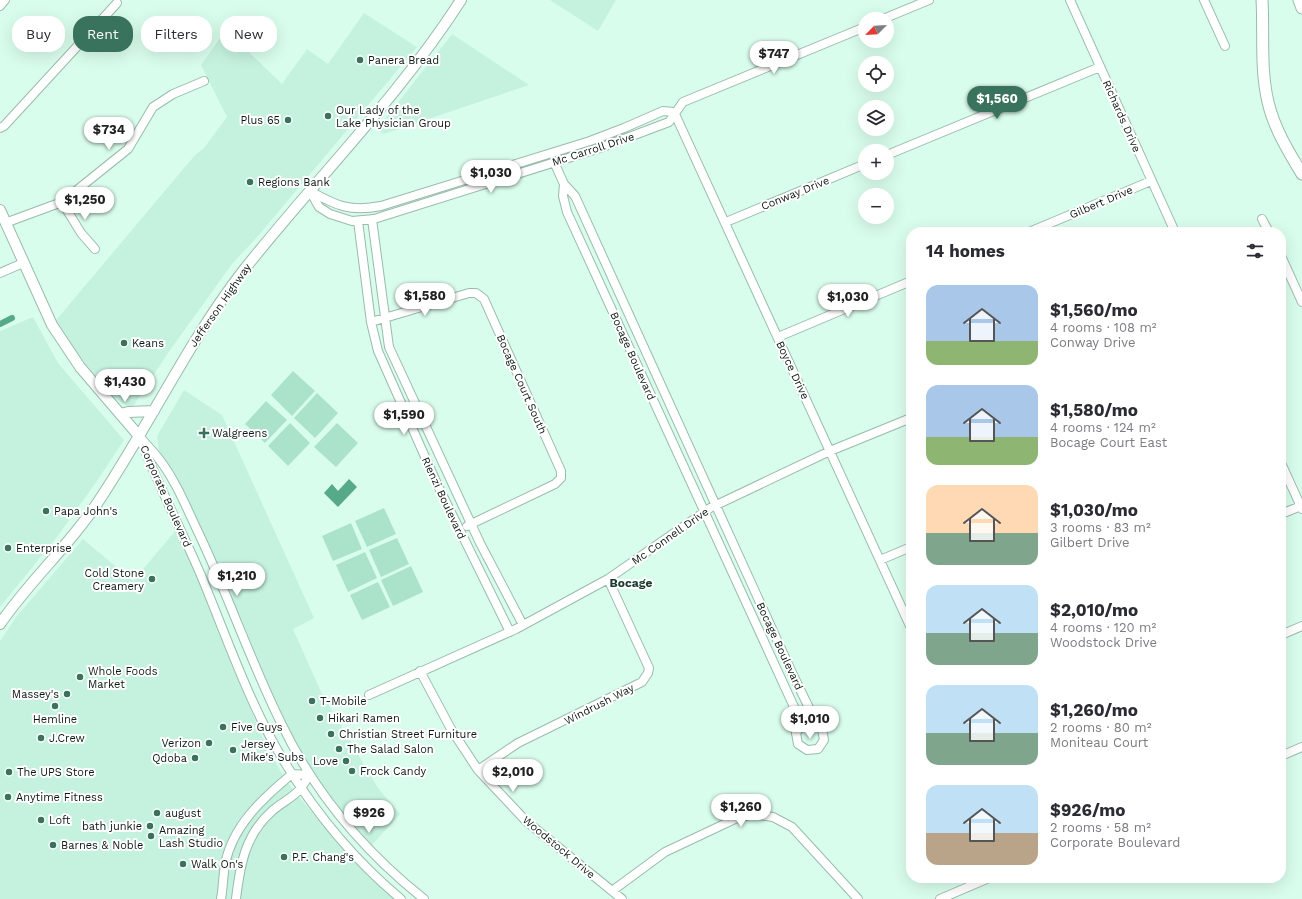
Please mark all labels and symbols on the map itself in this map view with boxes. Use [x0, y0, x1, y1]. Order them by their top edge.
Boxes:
north arrow [858, 12, 894, 48]
pin: $747 [750, 41, 798, 75]
place label: Panera Bread [368, 54, 439, 67]
marker: Panera Bread [355, 55, 365, 65]
street label: Richards Drive [1100, 78, 1143, 154]
pin: $1,560 [964, 86, 1030, 120]
place label: Our Lady of the Lake Physician Group [336, 104, 451, 130]
marker: Our Lady of the Lake Physician Group [323, 111, 333, 121]
place label: Plus 65 [240, 114, 280, 127]
marker: Plus 65 [283, 115, 293, 125]
pin: $734 [85, 117, 133, 151]
street label: Mc Carroll Drive [550, 130, 636, 169]
pin: $1,030 [458, 160, 524, 194]
street label: Conway Drive [759, 174, 831, 213]
place label: Regions Bank [258, 176, 330, 189]
marker: Regions Bank [245, 177, 255, 187]
street label: Gilbert Drive [1068, 183, 1135, 222]
pin: $1,250 [52, 187, 118, 221]
street label: Jefferson Highway [187, 261, 254, 349]
pin: $1,580 [392, 283, 458, 317]
pin: $1,030 [815, 284, 881, 318]
street label: Bocage Boulevard [607, 310, 658, 402]
street label: Bocage Court South [494, 332, 549, 436]
place label: Keans [132, 337, 164, 350]
marker: Keans [119, 338, 129, 348]
street label: Boyce Drive [773, 339, 812, 401]
pin: $1,430 [92, 369, 158, 403]
pin: $1,590 [371, 402, 437, 436]
place label: Walgreens [212, 427, 267, 440]
marker: Walgreens [199, 428, 209, 438]
street label: Corporate Boulevard [137, 443, 194, 549]
street label: Rienzi Boulevard [419, 455, 468, 541]
place label: Papa John's [54, 505, 118, 518]
street label: Mc Connell Drive [629, 505, 711, 568]
marker: Papa John's [41, 506, 51, 516]
place label: Enterprise [16, 542, 72, 555]
marker: Enterprise [3, 543, 13, 553]
pin: $1,210 [204, 563, 270, 597]
place label: Cold Stone Creamery [84, 567, 144, 593]
marker: Cold Stone Creamery [147, 574, 157, 584]
district label: Bocage [610, 576, 652, 590]
street label: Bocage Boulevard [754, 600, 806, 692]
place label: Whole Foods Market [88, 665, 158, 691]
marker: Whole Foods Market [75, 672, 85, 682]
street label: Windrush Way [562, 681, 636, 728]
place label: Massey's [12, 688, 59, 701]
marker: Massey's [62, 689, 72, 699]
place label: T-Mobile [320, 695, 367, 708]
marker: T-Mobile [307, 696, 317, 706]
marker: Hemline [50, 701, 60, 711]
pin: $1,010 [777, 706, 843, 740]
place label: Hikari Ramen [328, 712, 400, 725]
place label: Hemline [33, 713, 77, 726]
marker: Hikari Ramen [315, 713, 325, 723]
place label: Five Guys [231, 721, 283, 734]
marker: Five Guys [218, 722, 228, 732]
place label: Christian Street Furniture [339, 728, 477, 741]
marker: Christian Street Furniture [326, 729, 336, 739]
place label: J.Crew [49, 732, 85, 745]
marker: J.Crew [36, 733, 46, 743]
place label: Verizon [161, 737, 201, 750]
marker: Verizon [204, 738, 214, 748]
place label: Jersey Mike's Subs [241, 738, 304, 764]
place label: The Salad Salon [347, 743, 434, 756]
marker: The Salad Salon [334, 744, 344, 754]
marker: Jersey Mike's Subs [228, 745, 238, 755]
place label: Qdoba [152, 752, 187, 765]
marker: Qdoba [190, 753, 200, 763]
place label: Love [313, 755, 338, 768]
marker: Love [341, 756, 351, 766]
pin: $2,010 [480, 759, 546, 793]
place label: Frock Candy [360, 765, 427, 778]
place label: The UPS Store [17, 766, 95, 779]
marker: Frock Candy [347, 766, 357, 776]
marker: The UPS Store [4, 767, 14, 777]
place label: Anytime Fitness [16, 791, 103, 804]
marker: Anytime Fitness [3, 792, 13, 802]
pin: $1,260 [708, 794, 774, 828]
pin: $926 [345, 800, 393, 834]
place label: august [165, 807, 201, 820]
marker: august [152, 808, 162, 818]
street label: Woodstock Drive [520, 813, 598, 881]
place label: Loft [49, 814, 71, 827]
marker: Loft [36, 815, 46, 825]
place label: bath junkie [82, 820, 142, 833]
marker: bath junkie [145, 821, 155, 831]
place label: Amazing Lash Studio [159, 824, 223, 850]
marker: Amazing Lash Studio [146, 831, 156, 841]
place label: Barnes & Noble [61, 839, 143, 852]
marker: Barnes & Noble [48, 840, 58, 850]
place label: P.F. Chang's [292, 851, 354, 864]
marker: P.F. Chang's [279, 852, 289, 862]
place label: Walk On's [191, 858, 244, 871]
marker: Walk On's [178, 859, 188, 869]

